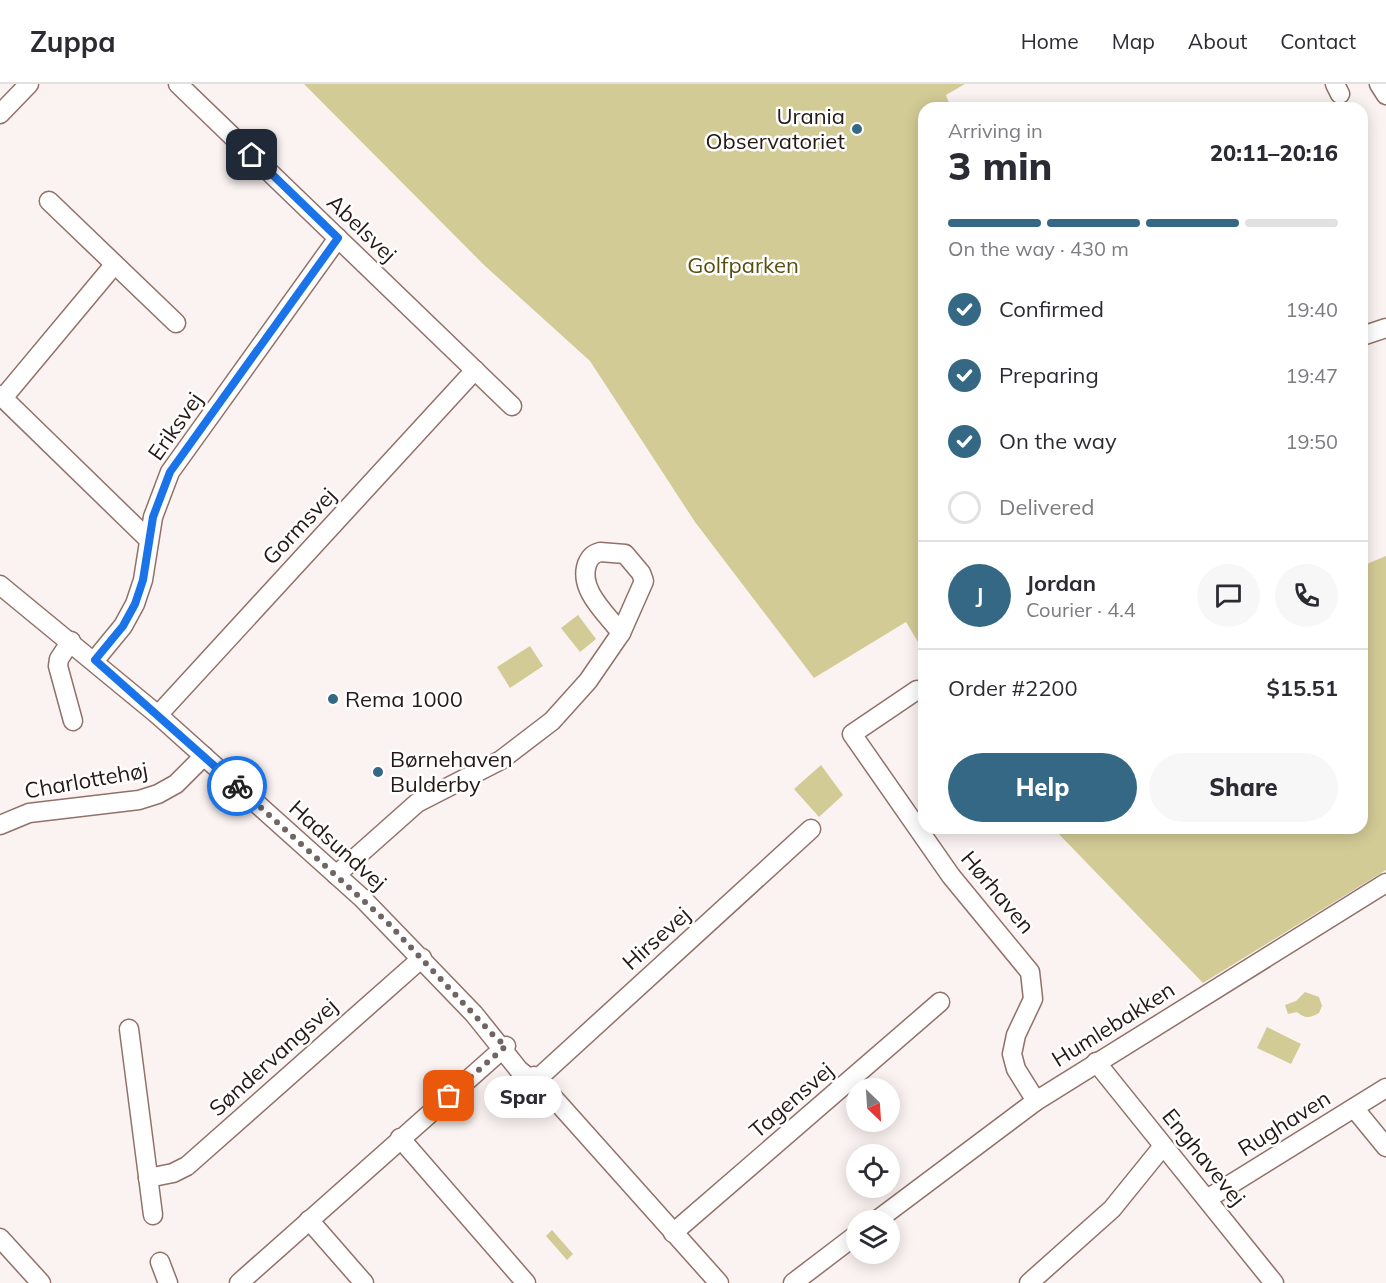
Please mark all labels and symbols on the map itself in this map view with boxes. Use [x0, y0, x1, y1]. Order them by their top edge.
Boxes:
place label: Urania Observatoriet [706, 102, 845, 155]
marker: Urania Observatoriet [850, 122, 864, 136]
pin [226, 129, 277, 180]
street label: Abelsvej [321, 188, 403, 268]
park label: Golfparken [687, 251, 799, 279]
street label: Eriksvej [142, 387, 208, 465]
street label: Gormsvej [256, 482, 342, 570]
place label: Rema 1000 [345, 685, 463, 713]
marker: Rema 1000 [326, 692, 340, 706]
place label: Børnehaven Bulderby [390, 745, 513, 798]
street label: Charlottehøj [22, 755, 150, 805]
courier [207, 756, 267, 816]
marker: Børnehaven Bulderby [371, 765, 385, 779]
street label: Hadsundvej [283, 794, 393, 896]
street label: Hørhaven [955, 845, 1041, 939]
street label: Hirsevej [616, 900, 696, 976]
street label: Humlebakken [1046, 975, 1180, 1073]
street label: Søndervangsvej [203, 992, 343, 1122]
street label: Tagensvej [743, 1056, 839, 1144]
pin [423, 1070, 474, 1121]
callout: Spar [485, 1075, 563, 1117]
north arrow [846, 1078, 900, 1132]
street label: Rughaven [1233, 1084, 1335, 1162]
street label: Enghavevej [1156, 1103, 1252, 1211]

